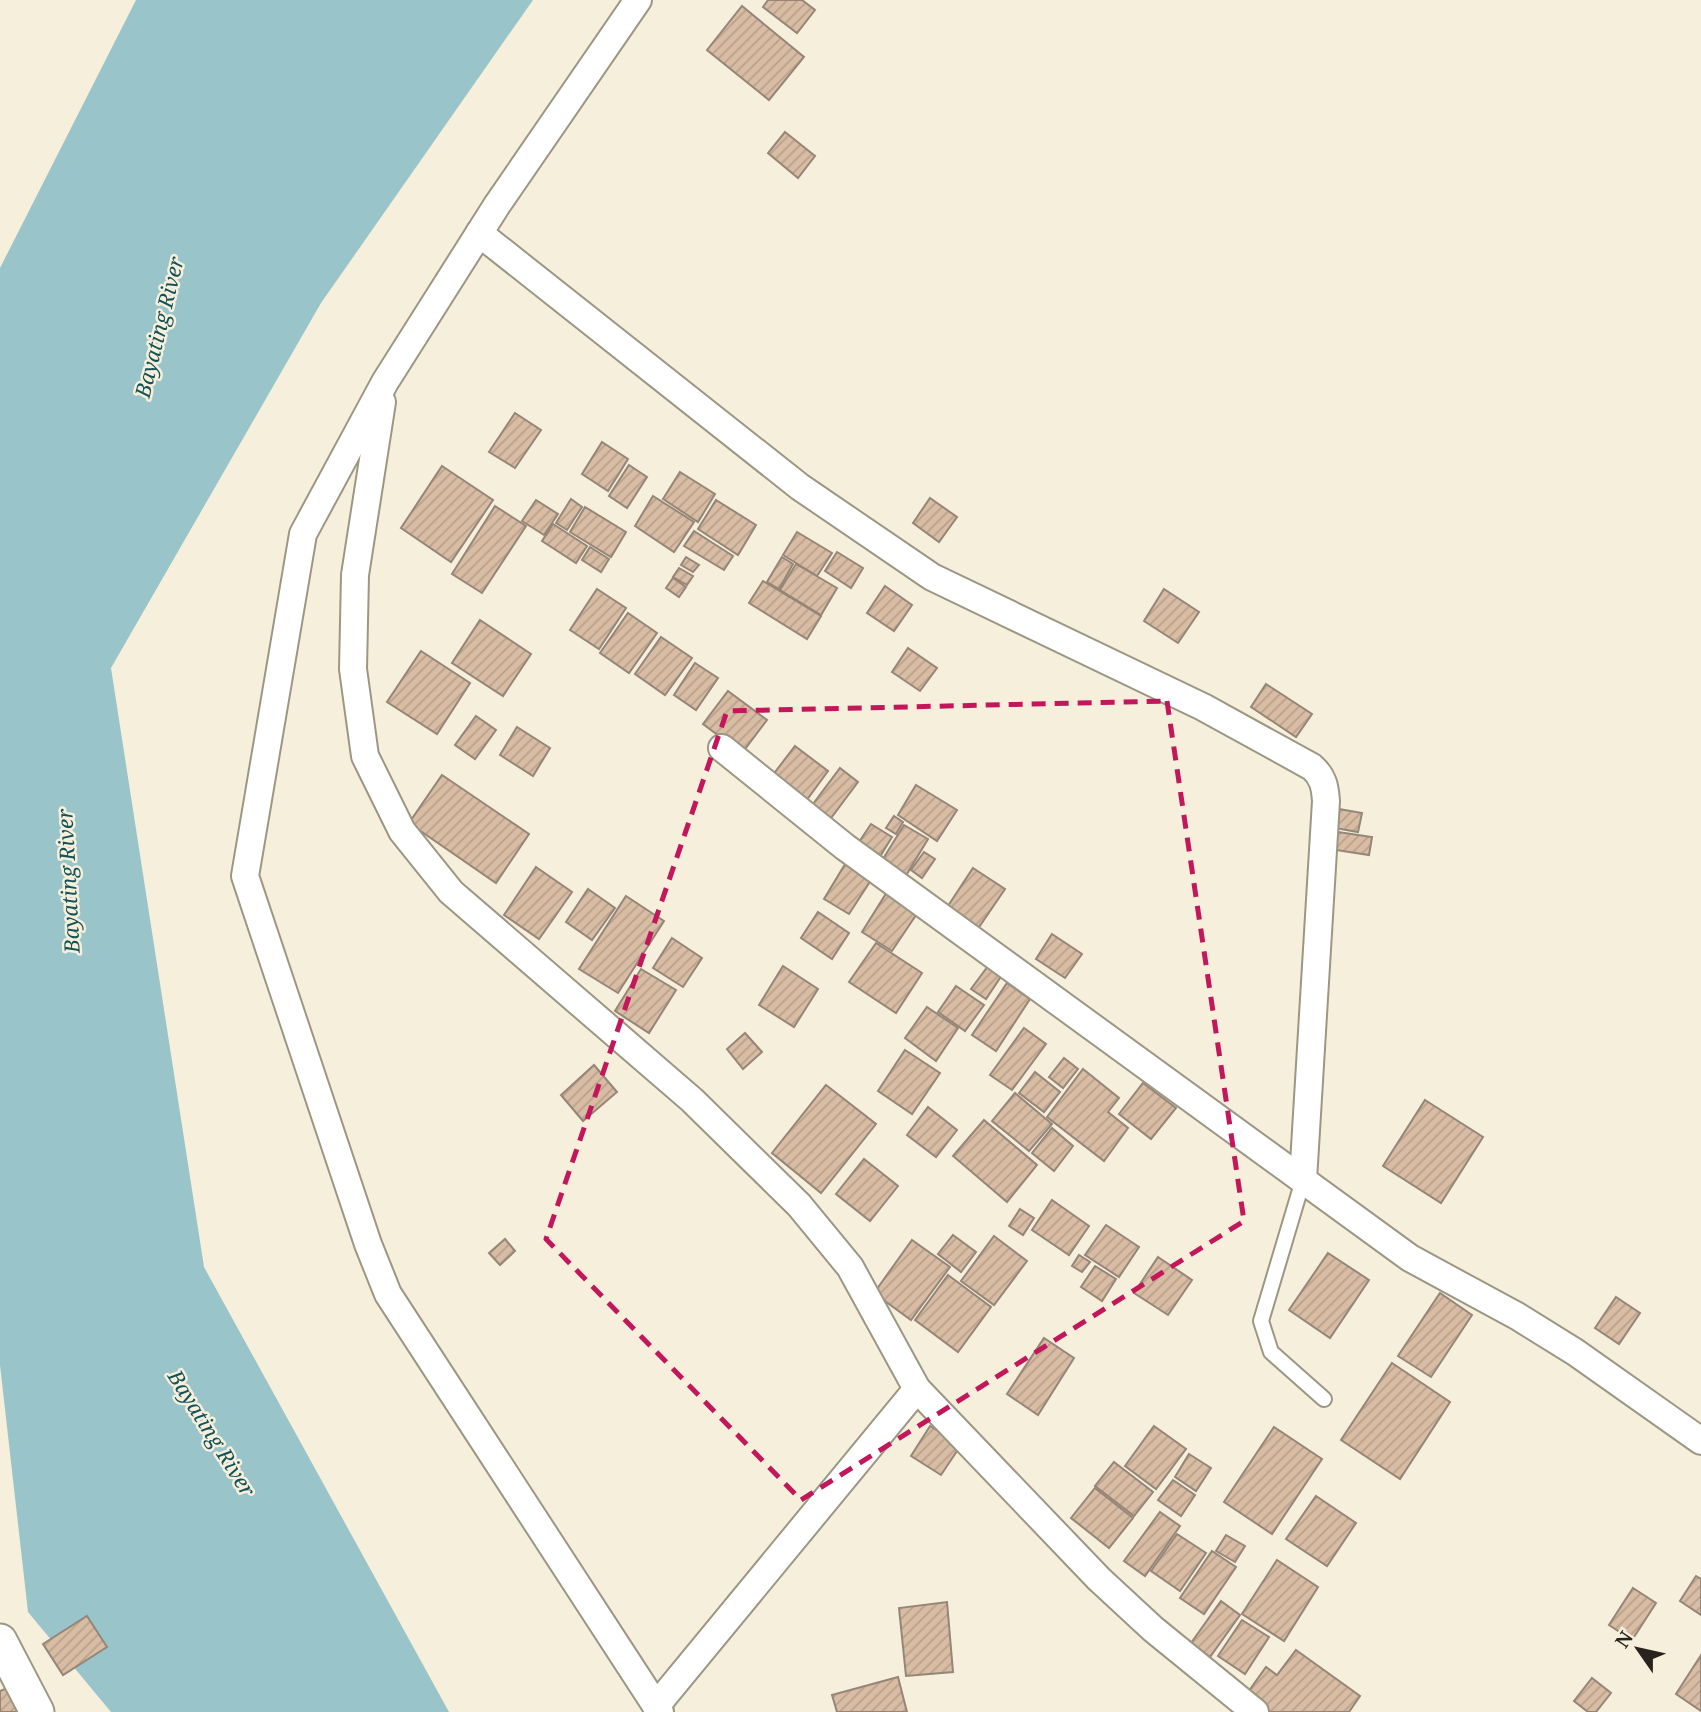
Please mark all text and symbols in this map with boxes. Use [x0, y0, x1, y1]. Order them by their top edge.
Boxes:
water label: Bayating River [128, 253, 190, 401]
water label: Bayating River [50, 808, 86, 955]
water label: Bayating River [161, 1364, 262, 1502]
north arrow [1603, 1614, 1673, 1684]
text: N [1609, 1626, 1639, 1653]

